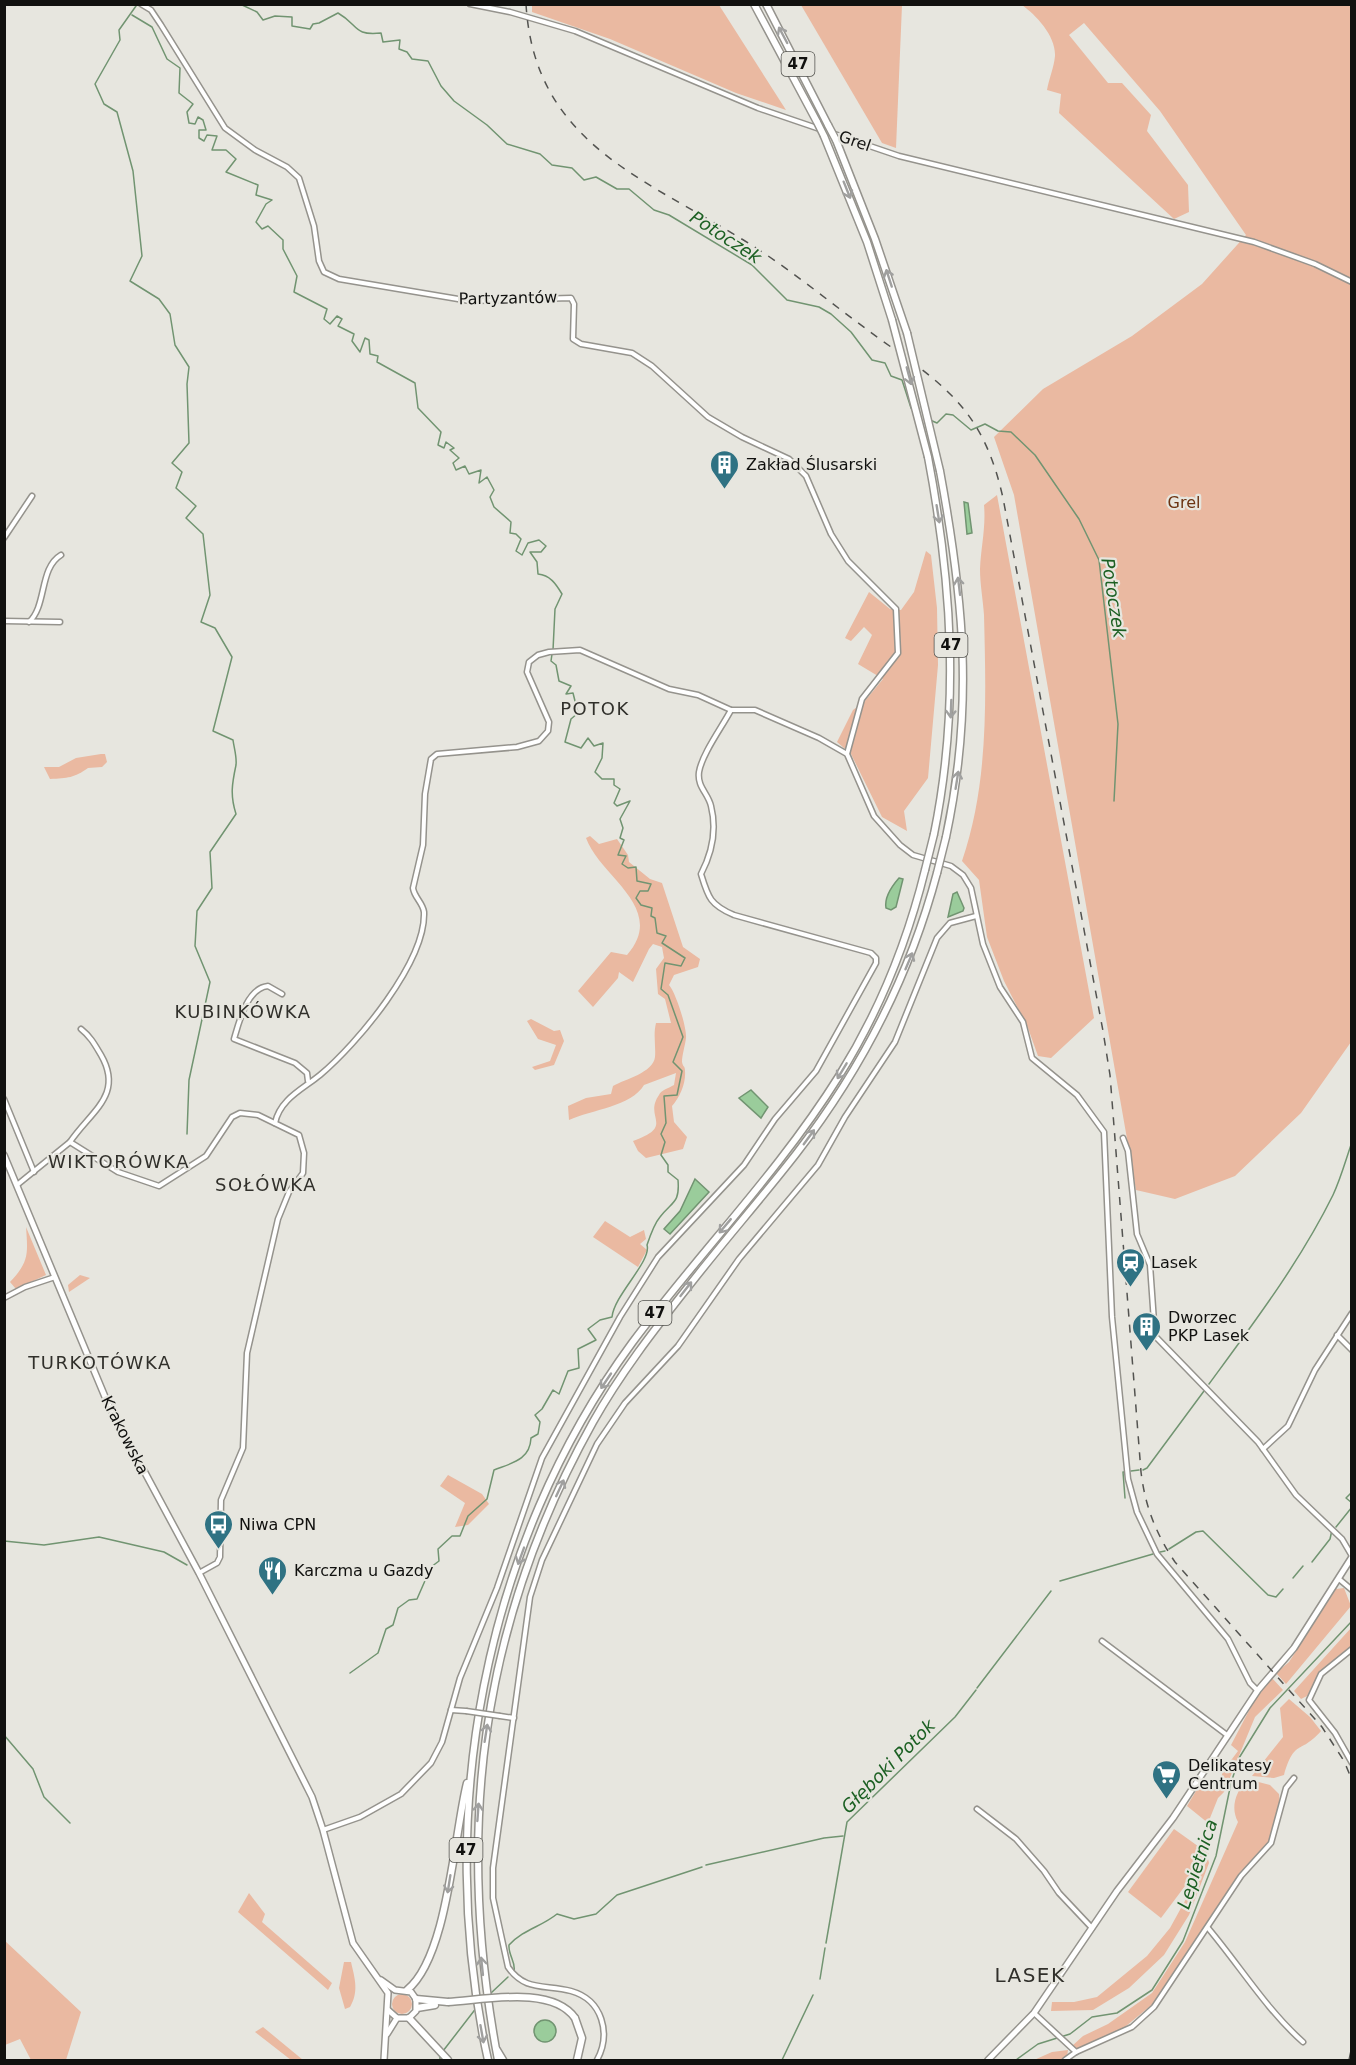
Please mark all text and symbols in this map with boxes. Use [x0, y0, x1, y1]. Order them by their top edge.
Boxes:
one-way arrow [777, 27, 788, 45]
road number: 47 [782, 52, 814, 76]
street label: Grel [836, 127, 874, 155]
one-way arrow [842, 180, 853, 199]
water label: Potoczek [686, 206, 767, 269]
one-way arrow [882, 269, 893, 288]
street label: Partyzantów [459, 288, 557, 308]
one-way arrow [903, 366, 915, 385]
building icon: Zakład Ślusarski [709, 448, 741, 490]
place label: Zakład Ślusarski [746, 455, 877, 474]
park label: Grel [1168, 493, 1200, 512]
one-way arrow [933, 504, 944, 524]
water label: Potoczek [1097, 556, 1131, 641]
one-way arrow [954, 576, 965, 596]
road number: 47 [934, 633, 968, 657]
district label: POTOK [560, 698, 630, 719]
one-way arrow [945, 698, 957, 718]
one-way arrow [951, 771, 962, 790]
one-way arrow [904, 953, 915, 971]
district label: KUBINKÓWKA [174, 1001, 312, 1022]
one-way arrow [836, 1061, 847, 1079]
one-way arrow [803, 1129, 815, 1145]
district label: WIKTORÓWKA [48, 1151, 190, 1172]
district label: SOŁÓWKA [215, 1174, 317, 1195]
one-way arrow [718, 1218, 732, 1233]
station icon: Lasek [1114, 1246, 1146, 1288]
place label: Lasek [1151, 1253, 1198, 1272]
one-way arrow [680, 1281, 693, 1297]
road number: 47 [638, 1301, 672, 1325]
place label: Dworzec PKP Lasek [1168, 1308, 1250, 1345]
building icon: Dworzec PKP Lasek [1131, 1310, 1163, 1352]
district label: TURKOTÓWKA [27, 1352, 172, 1373]
one-way arrow [600, 1372, 612, 1389]
street label: Krakowska [97, 1393, 153, 1477]
one-way arrow [554, 1480, 566, 1498]
bus stop icon: Niwa CPN [202, 1508, 234, 1550]
place label: Niwa CPN [239, 1515, 316, 1534]
one-way arrow [514, 1546, 525, 1564]
restaurant icon: Karczma u Gazdy [257, 1554, 289, 1596]
place label: Karczma u Gazdy [294, 1561, 433, 1580]
water label: Głęboki Potok [837, 1714, 940, 1817]
one-way arrow [481, 1724, 492, 1744]
place label: Delikatesy Centrum [1188, 1756, 1272, 1793]
supermarket icon: Delikatesy Centrum [1151, 1758, 1183, 1800]
one-way arrow [472, 1802, 483, 1822]
water label: Lepietnica [1173, 1817, 1221, 1911]
road number: 47 [450, 1838, 482, 1862]
one-way arrow [443, 1874, 454, 1893]
one-way arrow [476, 1957, 487, 1976]
district label: LASEK [994, 1963, 1066, 1987]
one-way arrow [477, 2024, 488, 2043]

